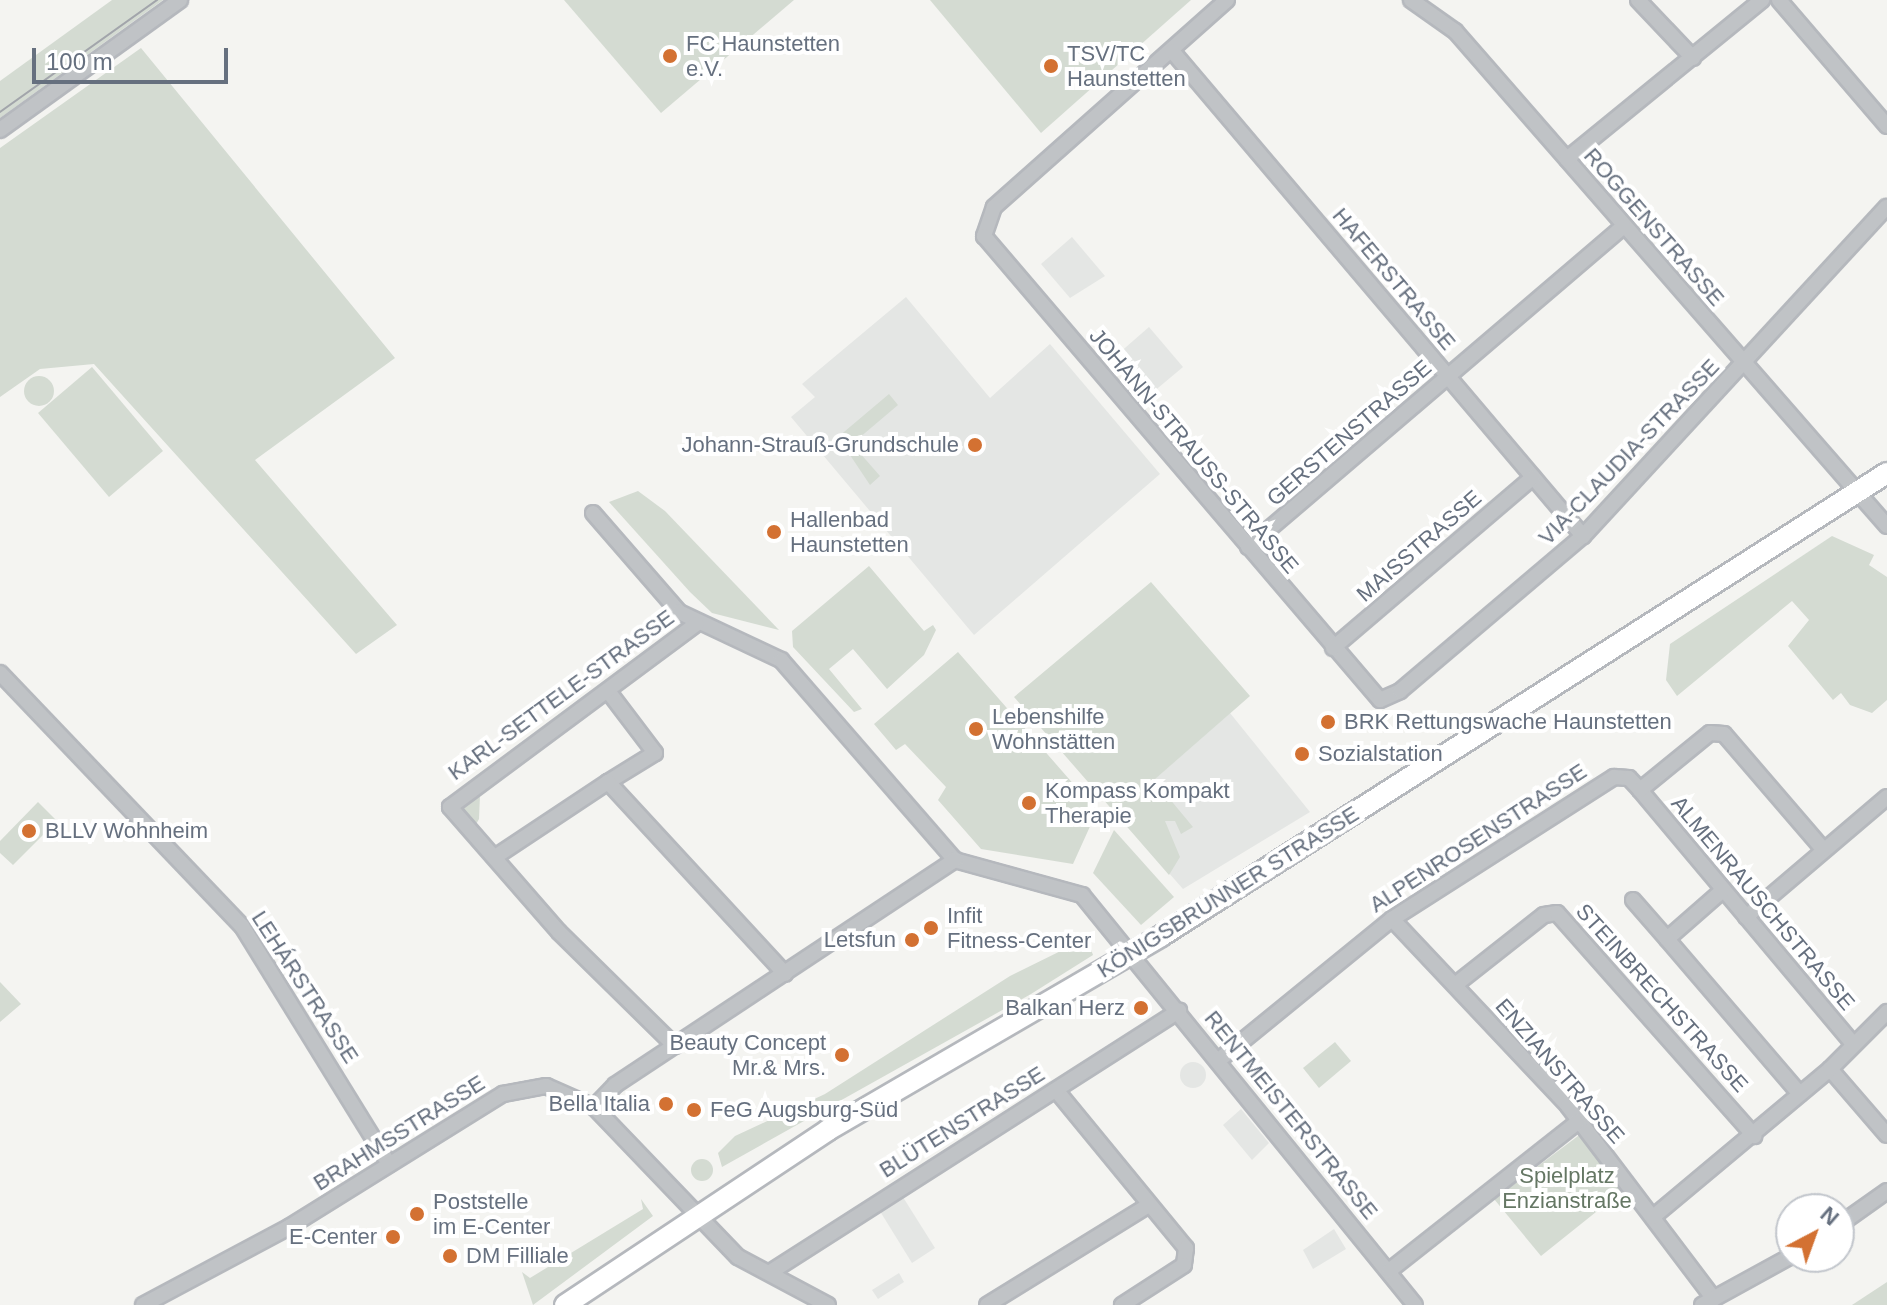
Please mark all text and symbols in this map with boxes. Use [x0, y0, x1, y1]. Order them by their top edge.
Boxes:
place label: FC Haunstetten e.V. [686, 30, 840, 82]
scale bar [36, 32, 232, 82]
place label: TSV/TC Haunstetten [1067, 40, 1186, 92]
marker: FC Haunstetten e.V. [661, 47, 679, 65]
text: 100 m [46, 48, 113, 75]
marker: TSV/TC Haunstetten [1042, 57, 1060, 75]
street label: ROGGENSTRASSE [1578, 143, 1730, 311]
street label: HAFERSTRASSE [1327, 203, 1461, 355]
street label: JOHANN-STRAUSS-STRASSE [1084, 323, 1304, 579]
street label: GERSTENSTRASSE [1261, 354, 1437, 512]
street label: VIA-CLAUDIA-STRASSE [1533, 354, 1725, 550]
place label: Johann-Strauß-Grundschule [681, 432, 959, 458]
marker: Johann-Strauß-Grundschule [966, 436, 984, 454]
street label: MAISSTRASSE [1351, 485, 1487, 607]
place label: Hallenbad Haunstetten [790, 506, 909, 558]
marker: Hallenbad Haunstetten [765, 523, 783, 541]
street label: KARL-SETTELE-STRASSE [443, 604, 679, 786]
place label: Lebenshilfe Wohnstätten [992, 703, 1115, 754]
place label: BRK Rettungswache Haunstetten [1344, 709, 1672, 735]
marker: BRK Rettungswache Haunstetten [1319, 713, 1337, 731]
marker: Lebenshilfe Wohnstätten [967, 720, 985, 738]
place label: Sozialstation [1318, 741, 1443, 767]
marker: Sozialstation [1293, 745, 1311, 763]
street label: ALPENROSENSTRASSE [1365, 758, 1591, 918]
place label: Kompass Kompakt Therapie [1045, 777, 1230, 828]
street label: ALMENRAUSCHSTRASSE [1666, 791, 1860, 1015]
marker: Kompass Kompakt Therapie [1020, 794, 1038, 812]
street label: KÖNIGSBRUNNER STRASSE [1092, 800, 1364, 984]
place label: BLLV Wohnheim [45, 818, 208, 844]
marker: BLLV Wohnheim [20, 822, 38, 840]
street label: STEINBRECHSTRASSE [1570, 898, 1754, 1098]
place label: Infit Fitness-Center [947, 902, 1091, 954]
street label: LEHÁRSTRASSE [246, 906, 364, 1068]
marker: Infit Fitness-Center [922, 919, 940, 937]
place label: Letsfun [824, 927, 896, 953]
marker: Letsfun [903, 931, 921, 949]
street label: ENZIANSTRASSE [1490, 993, 1630, 1149]
place label: Balkan Herz [1005, 995, 1125, 1021]
marker: Balkan Herz [1132, 999, 1150, 1017]
street label: RENTMEISTERSTRASSE [1199, 1006, 1383, 1224]
place label: Beauty Concept Mr.& Mrs. [669, 1029, 826, 1080]
marker: Beauty Concept Mr.& Mrs. [833, 1046, 851, 1064]
street label: BLÜTENSTRASSE [875, 1061, 1049, 1183]
street label: BRAHMSSTRASSE [309, 1070, 489, 1196]
place label: Bella Italia [548, 1091, 650, 1117]
marker: Bella Italia [657, 1095, 675, 1113]
place label: FeG Augsburg-Süd [710, 1097, 900, 1123]
marker: FeG Augsburg-Süd [685, 1101, 703, 1119]
park label: Spielplatz Enzianstraße [1502, 1162, 1632, 1214]
place label: Poststelle im E-Center [433, 1188, 550, 1240]
north arrow [1775, 1193, 1855, 1273]
text: N [1816, 1201, 1844, 1231]
marker: Poststelle im E-Center [408, 1205, 426, 1223]
place label: E-Center [289, 1224, 377, 1250]
marker: E-Center [384, 1228, 402, 1246]
place label: DM Filliale [466, 1243, 569, 1269]
marker: DM Filliale [441, 1247, 459, 1265]

